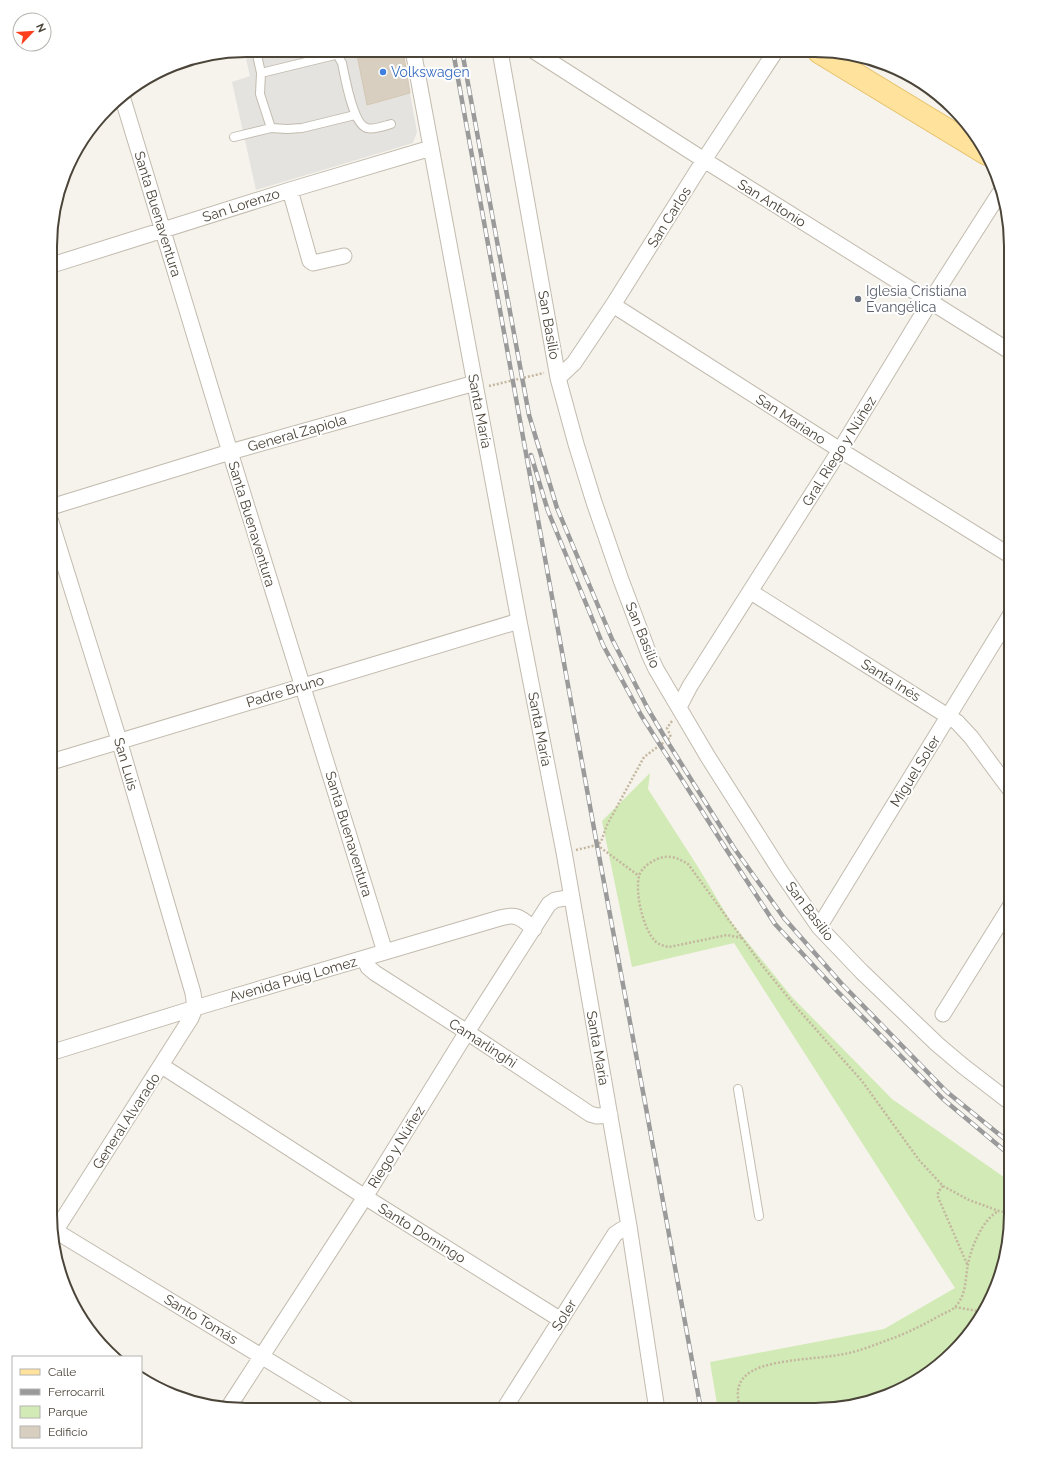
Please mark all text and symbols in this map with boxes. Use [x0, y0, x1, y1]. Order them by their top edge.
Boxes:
north arrow [12, 12, 52, 52]
text: N [33, 21, 48, 35]
place label: Volkswagen [391, 64, 470, 80]
marker: Volkswagen [378, 67, 388, 77]
street label: Santa Buenaventura [131, 149, 185, 279]
street label: San Antonio [735, 176, 809, 230]
street label: San Carlos [644, 183, 694, 250]
street label: San Lorenzo [200, 185, 282, 225]
place label: Iglesia Cristiana Evangélica [866, 283, 967, 315]
street label: San Basilio [535, 289, 563, 361]
marker: Iglesia Cristiana Evangélica [853, 294, 863, 304]
street label: Santa María [465, 372, 495, 450]
street label: San Mariano [753, 391, 829, 447]
street label: Gral. Riego y Núñez [799, 393, 879, 509]
street label: General Zapiola [246, 411, 348, 455]
street label: Santa Buenaventura [225, 459, 279, 589]
street label: San Basilio [623, 600, 663, 670]
street label: Santa Inés [858, 656, 924, 705]
street label: Padre Bruno [244, 672, 326, 710]
street label: Santa María [525, 690, 555, 768]
street label: Miguel Soler [887, 732, 943, 810]
street label: San Luis [111, 736, 141, 792]
street label: Santa Buenaventura [322, 769, 376, 899]
street label: San Basilio [783, 878, 837, 944]
street label: Avenida Puig Lomez [227, 953, 359, 1005]
street label: Santa María [584, 1009, 612, 1087]
street label: Camarlinghi [446, 1015, 520, 1071]
street label: General Alvarado [89, 1070, 163, 1172]
street label: Riego y Núñez [364, 1103, 428, 1191]
street label: Santo Domingo [375, 1200, 469, 1266]
street label: Santo Tomás [161, 1291, 241, 1347]
street label: Soler [548, 1296, 580, 1334]
legend [12, 1356, 142, 1448]
text: Calle [48, 1365, 76, 1379]
text: Ferrocarril [48, 1385, 105, 1399]
text: Parque [48, 1405, 88, 1419]
text: Edificio [48, 1425, 88, 1439]

